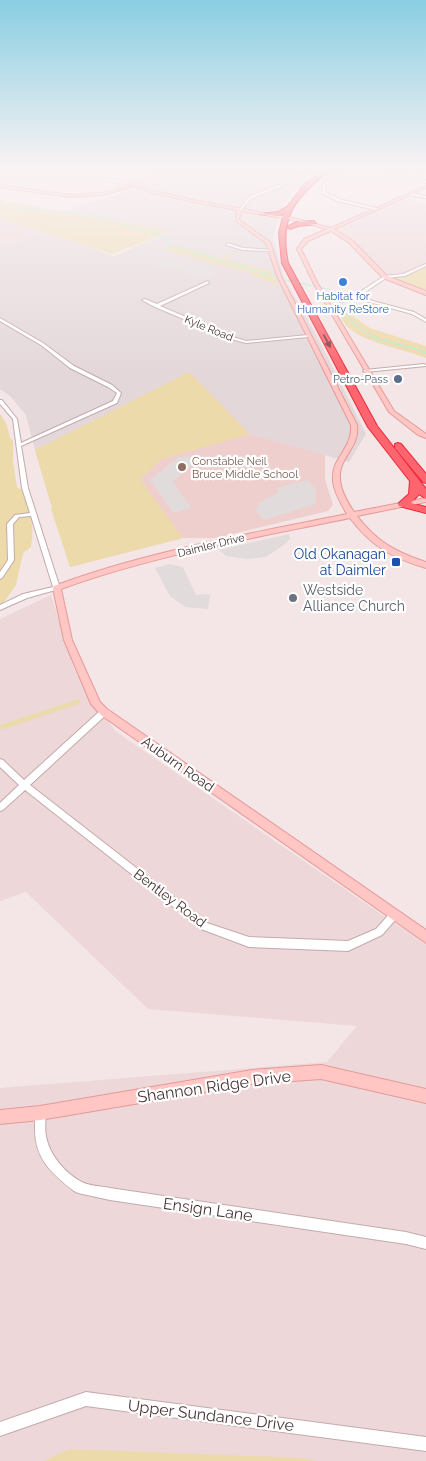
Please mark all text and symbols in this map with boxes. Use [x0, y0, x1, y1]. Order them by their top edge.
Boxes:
marker: Habitat for Humanity ReStore [337, 276, 349, 288]
place label: Habitat for Humanity ReStore [297, 290, 390, 316]
street label: Kyle Road [183, 313, 235, 344]
one-way arrow [322, 335, 331, 348]
place label: Petro-Pass [333, 373, 388, 386]
marker: Petro-Pass [392, 373, 404, 385]
place label: Constable Neil Bruce Middle School [192, 455, 298, 481]
marker: Constable Neil Bruce Middle School [176, 461, 188, 473]
street label: Daimler Drive [176, 531, 246, 560]
place label: Old Okanagan at Daimler [294, 546, 386, 578]
marker: Old Okanagan at Daimler [390, 556, 402, 568]
place label: Westside Alliance Church [303, 582, 405, 614]
marker: Westside Alliance Church [287, 592, 299, 604]
street label: Auburn Road [139, 733, 217, 795]
street label: Bentley Road [131, 866, 209, 930]
street label: Shannon Ridge Drive [136, 1066, 292, 1107]
street label: Ensign Lane [162, 1194, 254, 1225]
street label: Upper Sundance Drive [127, 1396, 295, 1435]

